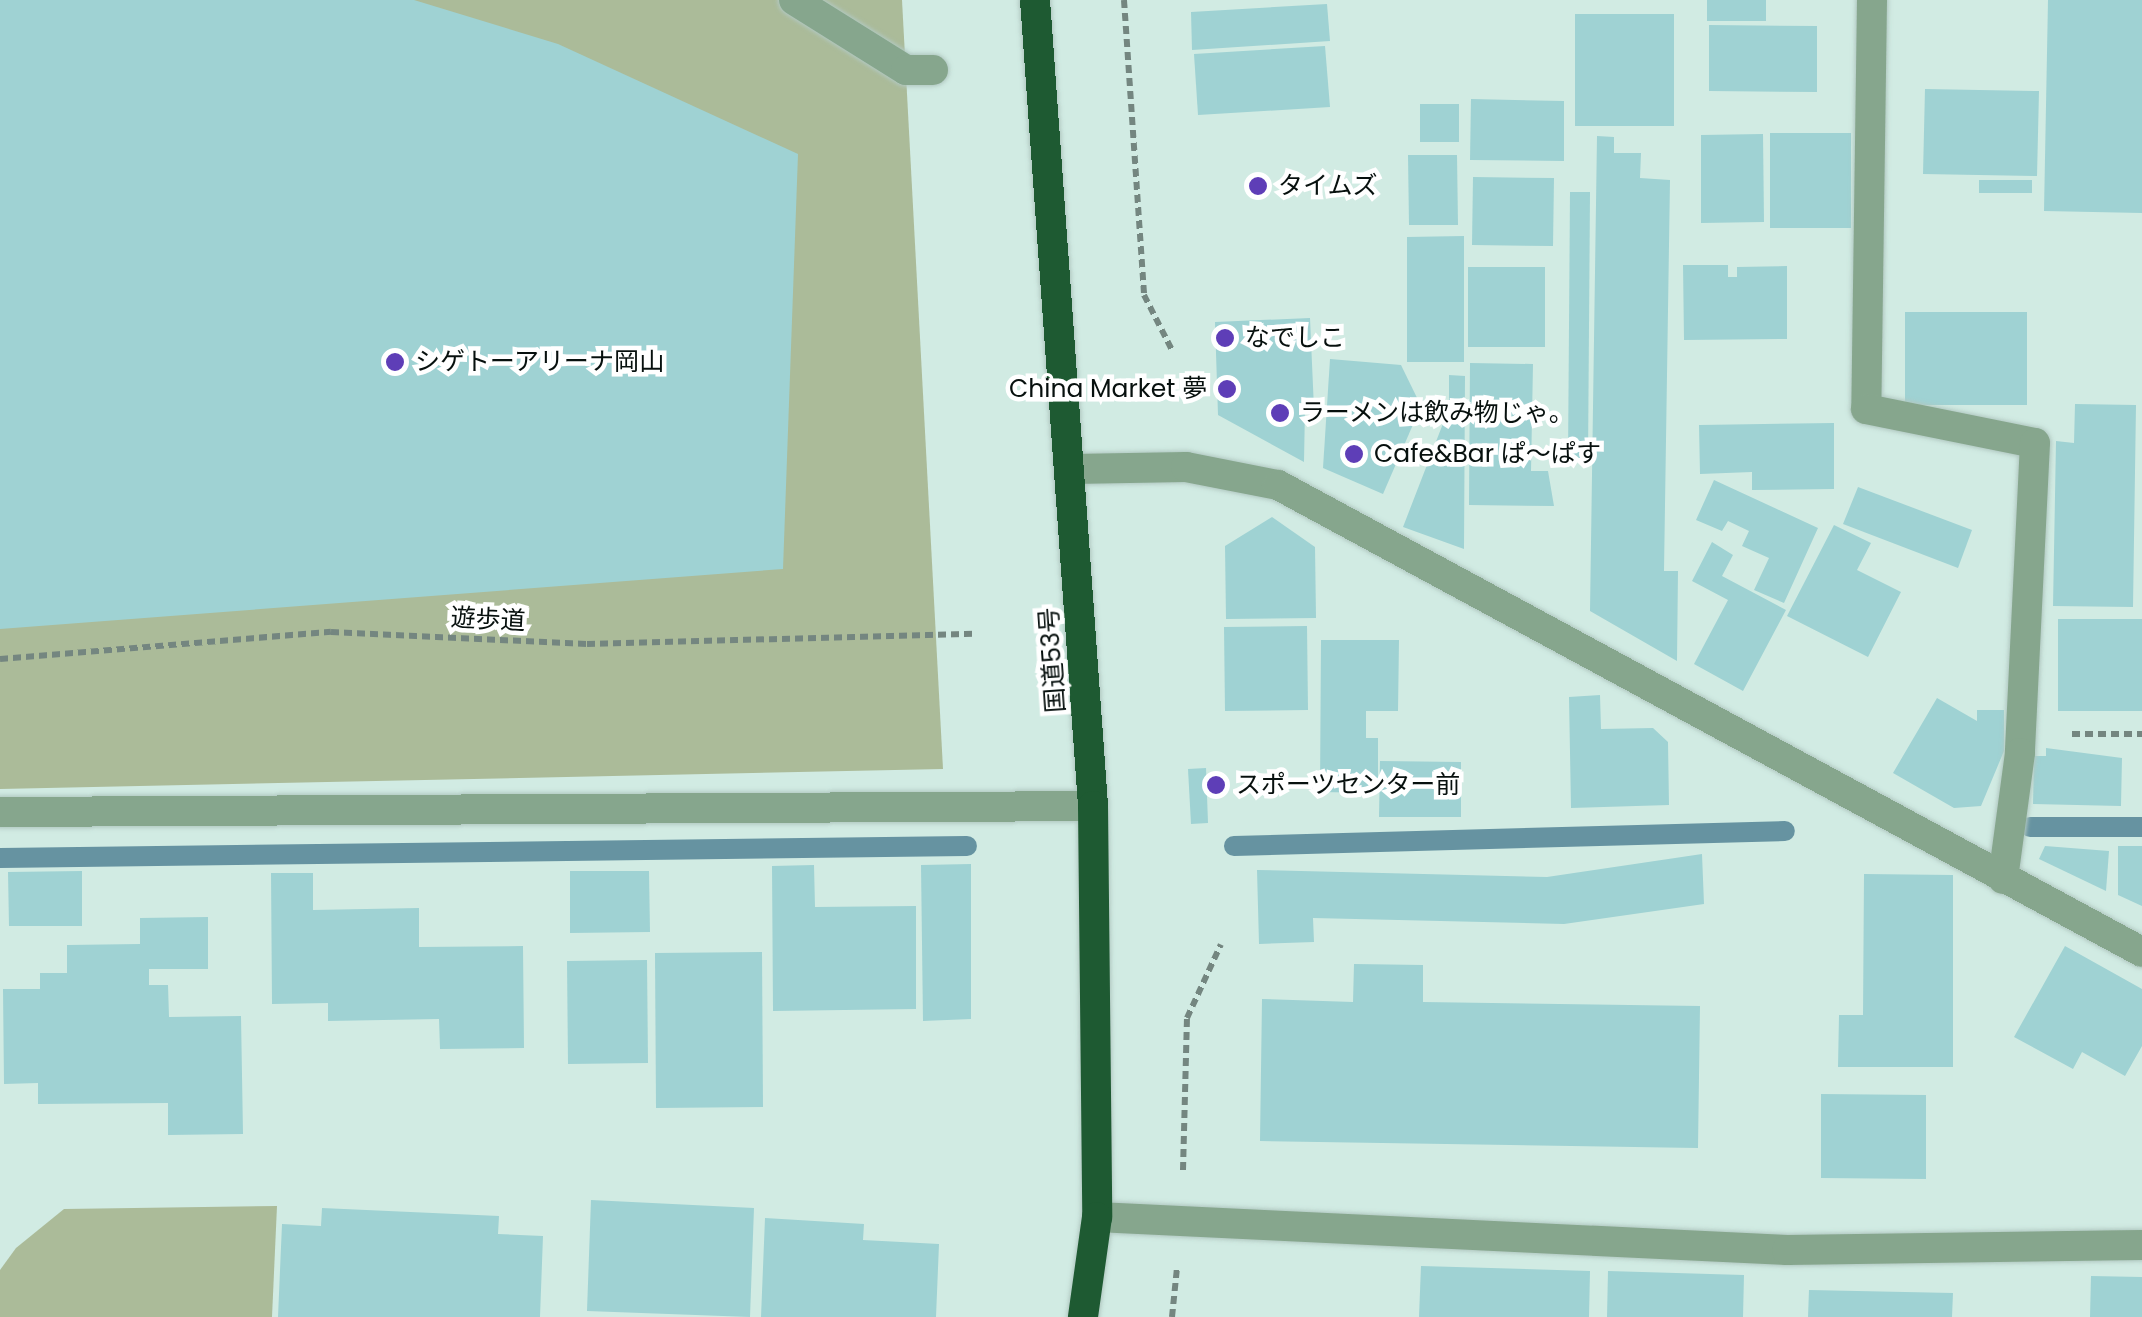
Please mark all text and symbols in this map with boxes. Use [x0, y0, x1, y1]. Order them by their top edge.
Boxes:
place label: タイムズ [1278, 171, 1378, 201]
marker: タイムズ [1247, 175, 1269, 197]
place label: なでしこ [1245, 323, 1345, 353]
marker: なでしこ [1214, 327, 1236, 349]
place label: シゲトーアリーナ岡山 [415, 347, 665, 377]
marker: シゲトーアリーナ岡山 [384, 351, 406, 373]
place label: China Market 夢 [1009, 374, 1207, 404]
marker: China Market 夢 [1216, 378, 1238, 400]
place label: ラーメンは飲み物じゃ｡ [1300, 398, 1562, 428]
marker: ラーメンは飲み物じゃ｡ [1269, 402, 1291, 424]
place label: Cafe&Bar ぱ〜ぱす [1374, 439, 1601, 469]
marker: Cafe&Bar ぱ〜ぱす [1343, 443, 1365, 465]
street label: 遊歩道 [450, 603, 526, 637]
street label: 国道53号 [1034, 606, 1072, 714]
place label: スポーツセンター前 [1236, 770, 1461, 800]
marker: スポーツセンター前 [1205, 774, 1227, 796]

